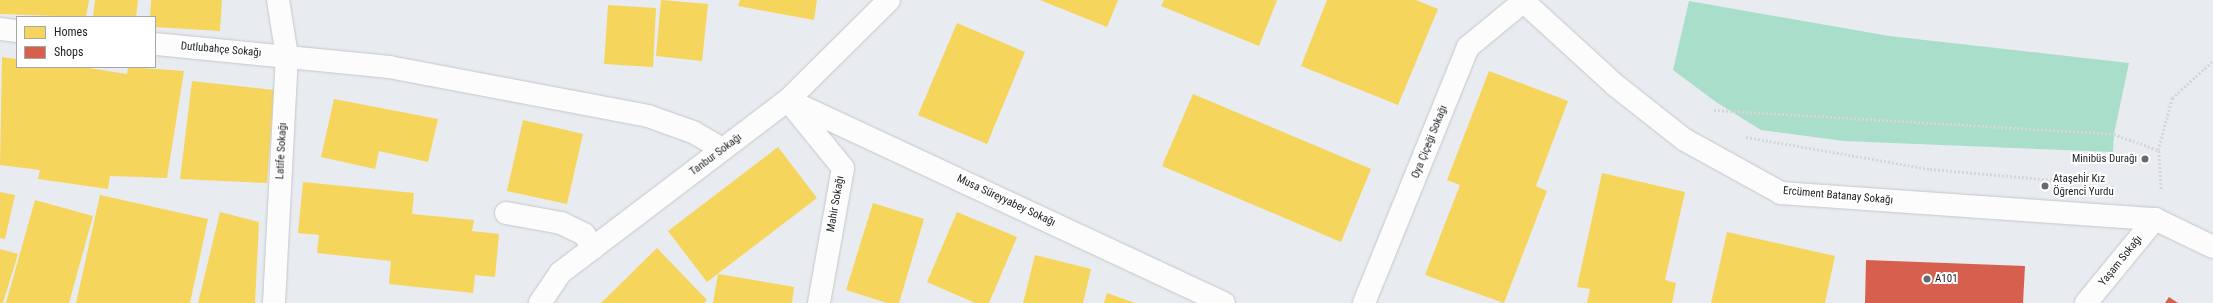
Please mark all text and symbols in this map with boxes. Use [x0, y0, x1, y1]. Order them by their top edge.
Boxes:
legend [16, 16, 156, 68]
text: Homes [54, 25, 88, 39]
street label: Dutlubahçe Sokağı [180, 40, 262, 60]
text: Shops [54, 45, 83, 59]
street label: Oya Çiçeği Sokağı [1409, 103, 1451, 181]
street label: Latife Sokağı [274, 122, 290, 180]
street label: Tanbur Sokağı [687, 131, 745, 179]
place label: Minibüs Durağı [2072, 152, 2137, 166]
marker: Minibüs Durağı [2140, 154, 2150, 164]
street label: Musa Süreyyabey Sokağı [955, 172, 1057, 230]
place label: Ataşehi̇r Kız Öğrenci̇ Yurdu [2053, 173, 2114, 199]
street label: Mahir Sokağı [825, 175, 847, 233]
marker: Ataşehi̇r Kız Öğrenci̇ Yurdu [2040, 181, 2050, 191]
street label: Ercüment Batanay Sokağı [1782, 185, 1894, 207]
street label: Yaşam Sokağı [2097, 233, 2145, 289]
place label: A101 [1935, 272, 1958, 286]
marker: A101 [1922, 274, 1932, 284]

